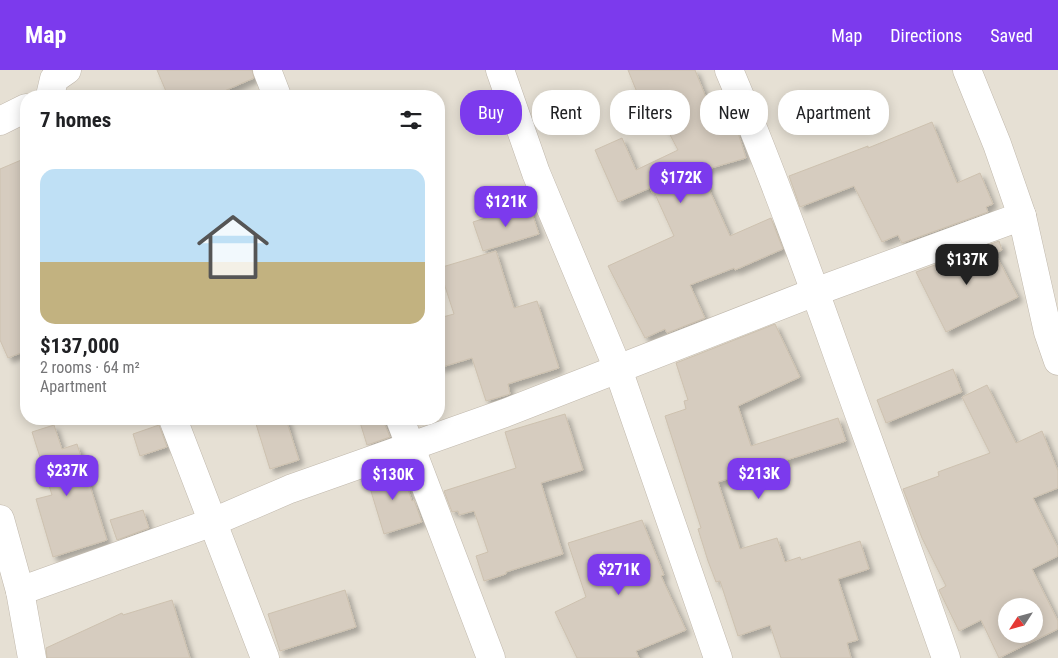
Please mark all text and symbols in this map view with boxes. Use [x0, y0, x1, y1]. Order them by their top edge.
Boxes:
text: Map [25, 21, 66, 49]
text: Map [831, 25, 862, 46]
text: Directions [890, 25, 962, 46]
text: Saved [990, 25, 1033, 46]
chip: Buy [460, 90, 522, 135]
chip: Rent [532, 90, 600, 135]
chip: Filters [610, 90, 690, 135]
chip: New [700, 90, 768, 135]
chip: Apartment [778, 90, 889, 135]
icon: filters [397, 106, 425, 134]
text: 7 homes [40, 108, 111, 132]
pin: $172K [646, 162, 716, 204]
text: $172K [660, 168, 702, 187]
pin: $121K [471, 186, 541, 228]
text: $121K [485, 192, 527, 211]
icon: home [188, 202, 278, 292]
pin: $137K [932, 244, 1002, 286]
text: $137K [946, 250, 988, 269]
text: $137,000 [40, 334, 119, 358]
text: 2 rooms · 64 m² [40, 358, 140, 377]
text: Apartment [40, 377, 107, 396]
pin: $237K [32, 454, 102, 497]
pin: $130K [358, 458, 428, 501]
pin: $213K [724, 458, 794, 500]
text: $237K [46, 461, 88, 480]
text: $213K [738, 464, 780, 483]
text: $130K [372, 465, 414, 484]
pin: $271K [584, 554, 654, 596]
text: $271K [598, 560, 640, 579]
north arrow [998, 598, 1042, 642]
map controls [998, 598, 1043, 643]

